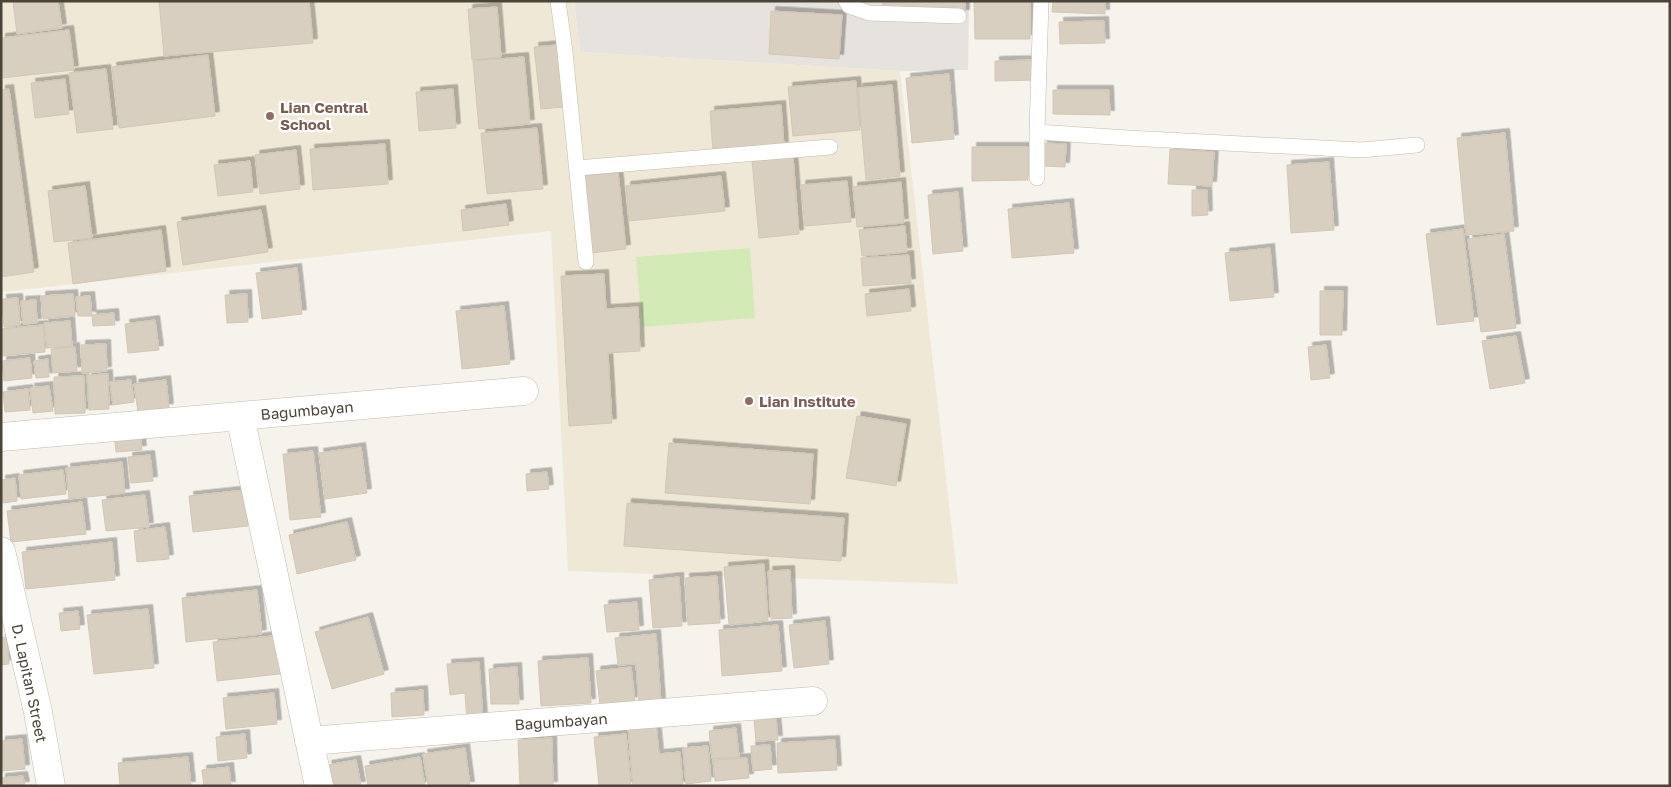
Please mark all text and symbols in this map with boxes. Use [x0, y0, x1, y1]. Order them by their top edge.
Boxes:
place label: Lian Central School [280, 98, 368, 133]
marker: Lian Central School [264, 110, 276, 122]
place label: Lian Institute [759, 392, 856, 410]
marker: Lian Institute [743, 395, 755, 407]
street label: Bagumbayan [260, 397, 354, 423]
street label: D. Lapitan Street [9, 622, 51, 744]
street label: Bagumbayan [514, 709, 608, 733]

